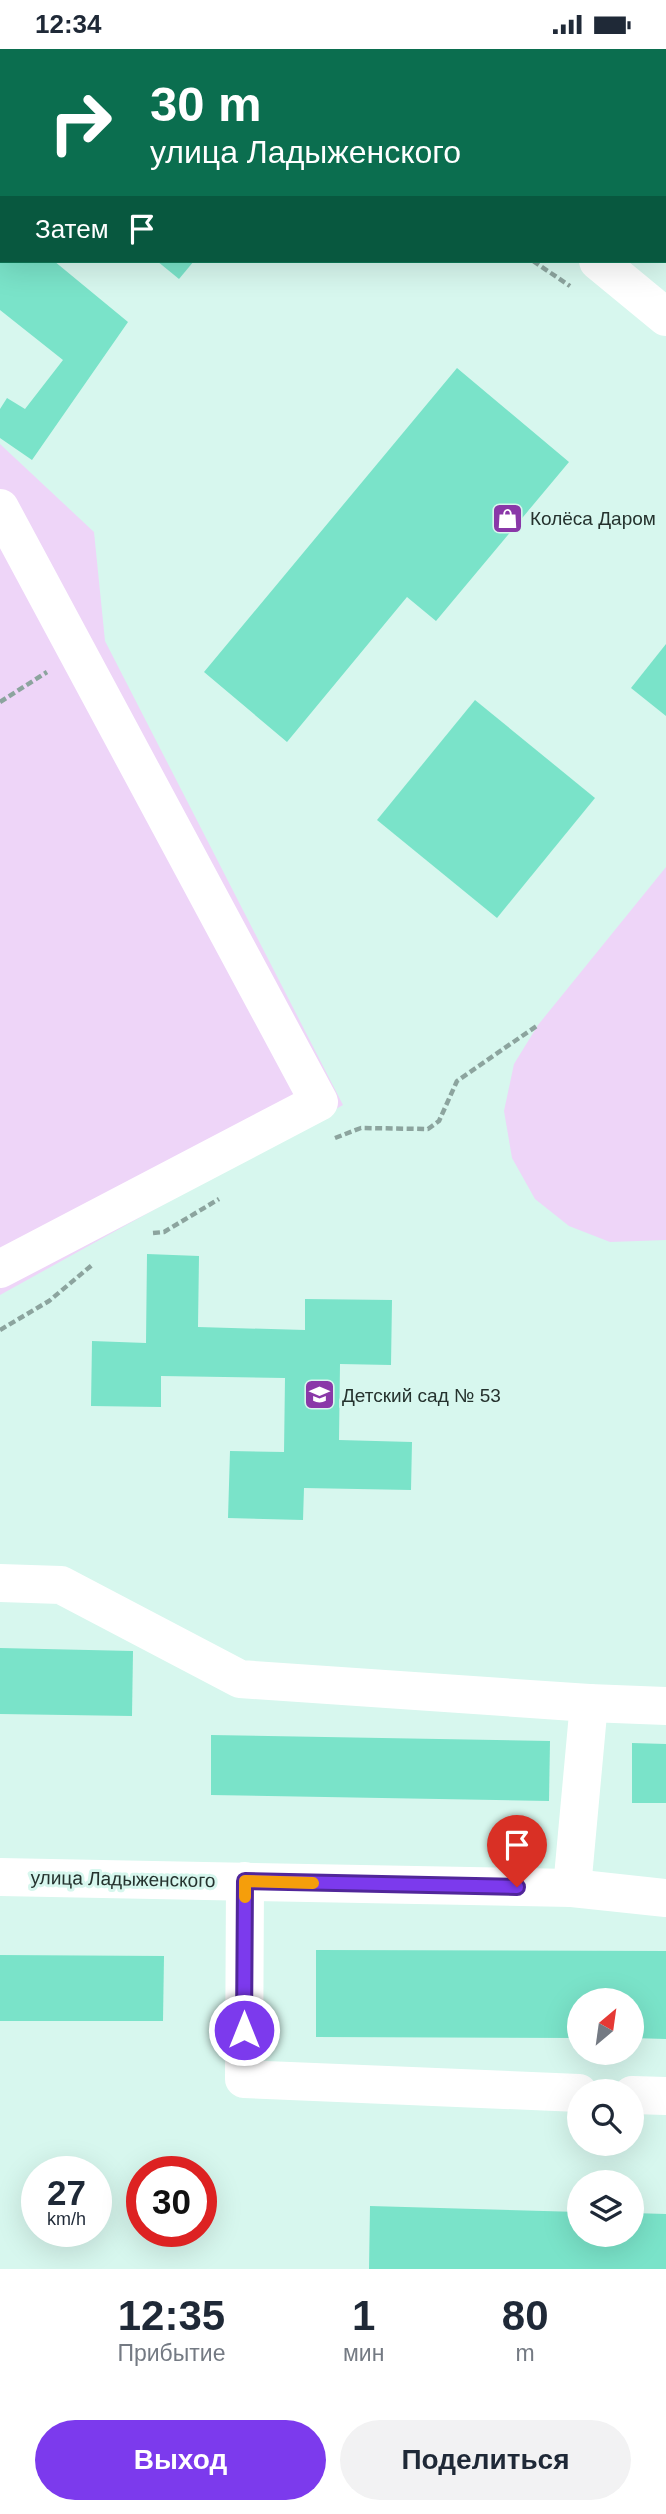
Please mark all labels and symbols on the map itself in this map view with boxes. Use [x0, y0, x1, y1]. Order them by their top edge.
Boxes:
shop icon: Колёса Даром [490, 501, 524, 535]
place label: Колёса Даром [530, 508, 656, 529]
school or university icon: Детский сад № 53 [302, 1378, 336, 1412]
place label: Детский сад № 53 [342, 1385, 501, 1406]
pin [487, 1815, 547, 1887]
street label: улица Ладыженского [30, 1867, 216, 1891]
north arrow [567, 1988, 644, 2065]
position arrow [207, 1993, 281, 2067]
speed limit sign: 30 [126, 2156, 217, 2247]

